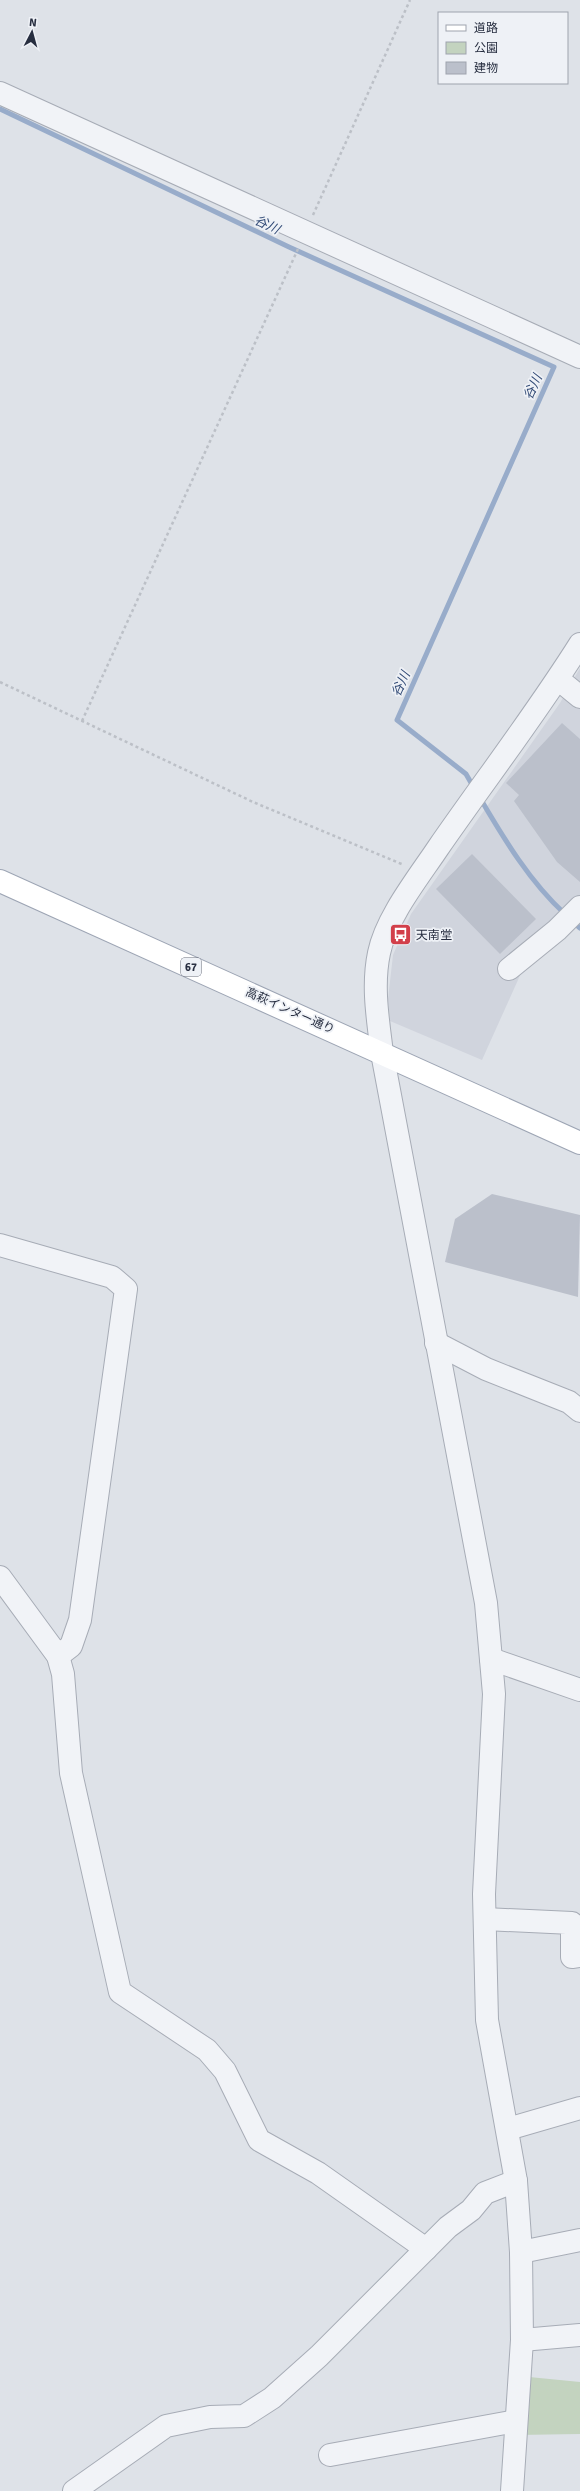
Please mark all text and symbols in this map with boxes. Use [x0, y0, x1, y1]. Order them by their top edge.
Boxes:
north arrow [12, 12, 52, 52]
legend [438, 12, 568, 84]
text: N [29, 16, 37, 29]
text: 道路 [474, 21, 498, 36]
text: 公園 [474, 41, 498, 56]
text: 建物 [474, 61, 498, 76]
water label: 谷川 [252, 212, 284, 239]
water label: 谷川 [520, 370, 546, 402]
water label: 谷川 [388, 667, 414, 699]
bus stop icon: 天南堂 [388, 922, 414, 948]
place label: 天南堂 [416, 928, 452, 943]
road number: 67 [181, 958, 201, 976]
street label: 高萩インター通り [243, 985, 337, 1037]

